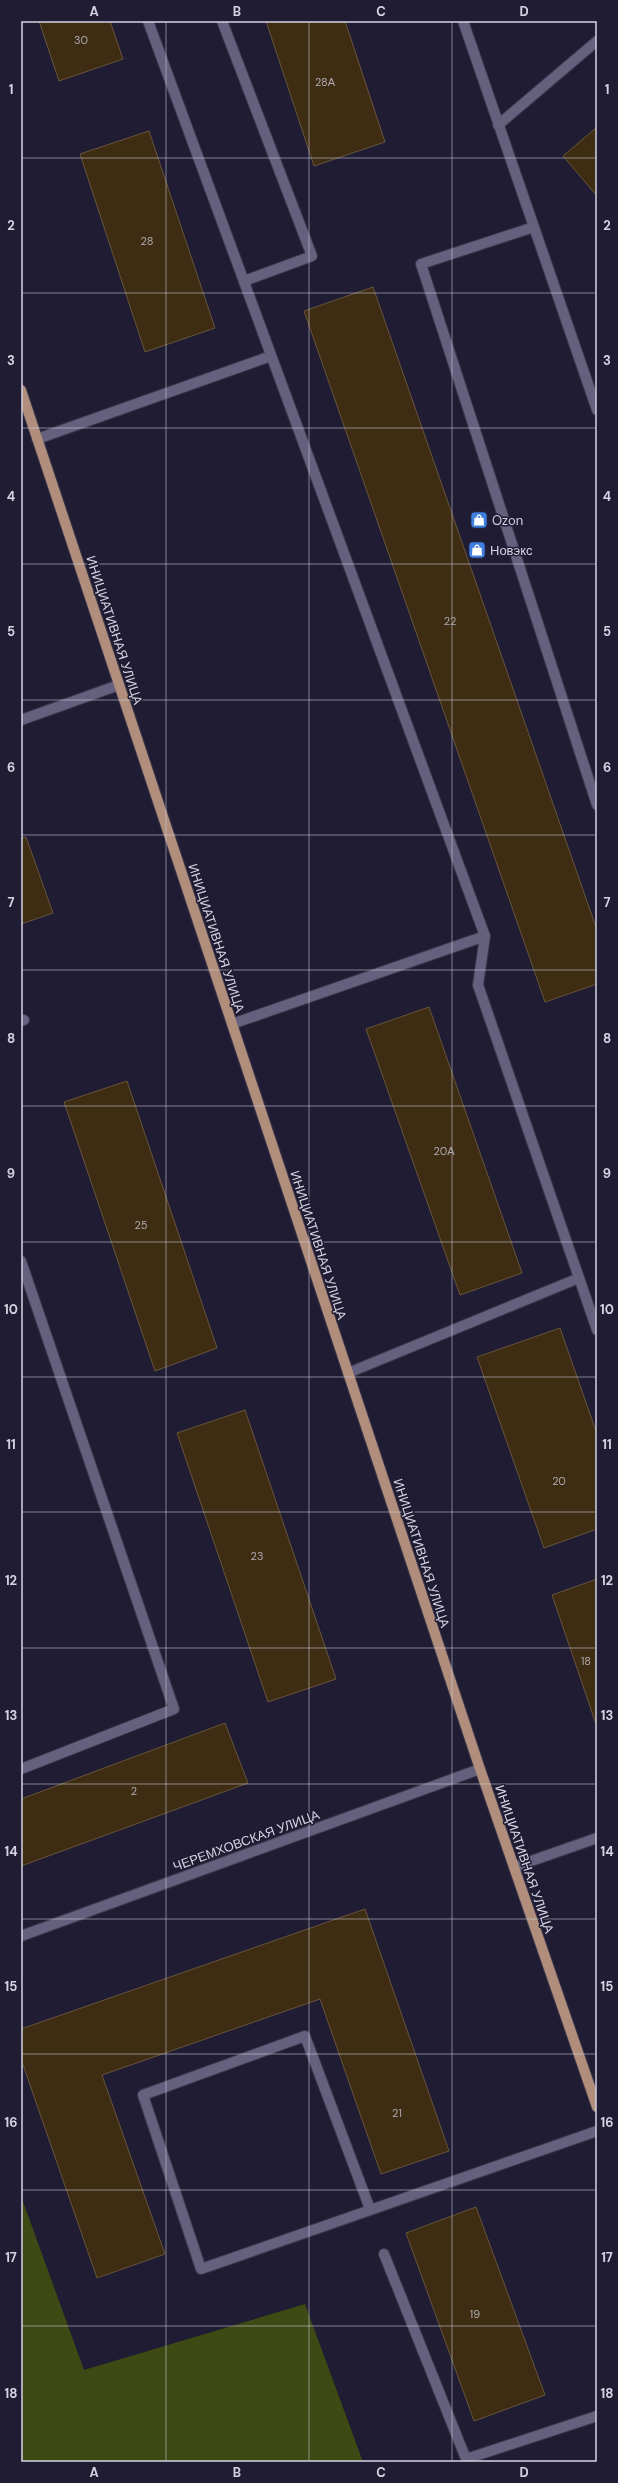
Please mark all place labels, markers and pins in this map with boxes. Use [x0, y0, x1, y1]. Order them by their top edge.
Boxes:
shop icon: Ozon [469, 510, 489, 530]
place label: Ozon [492, 512, 523, 529]
shop icon: Новэкс [467, 540, 487, 560]
place label: Новэкс [490, 542, 533, 559]

